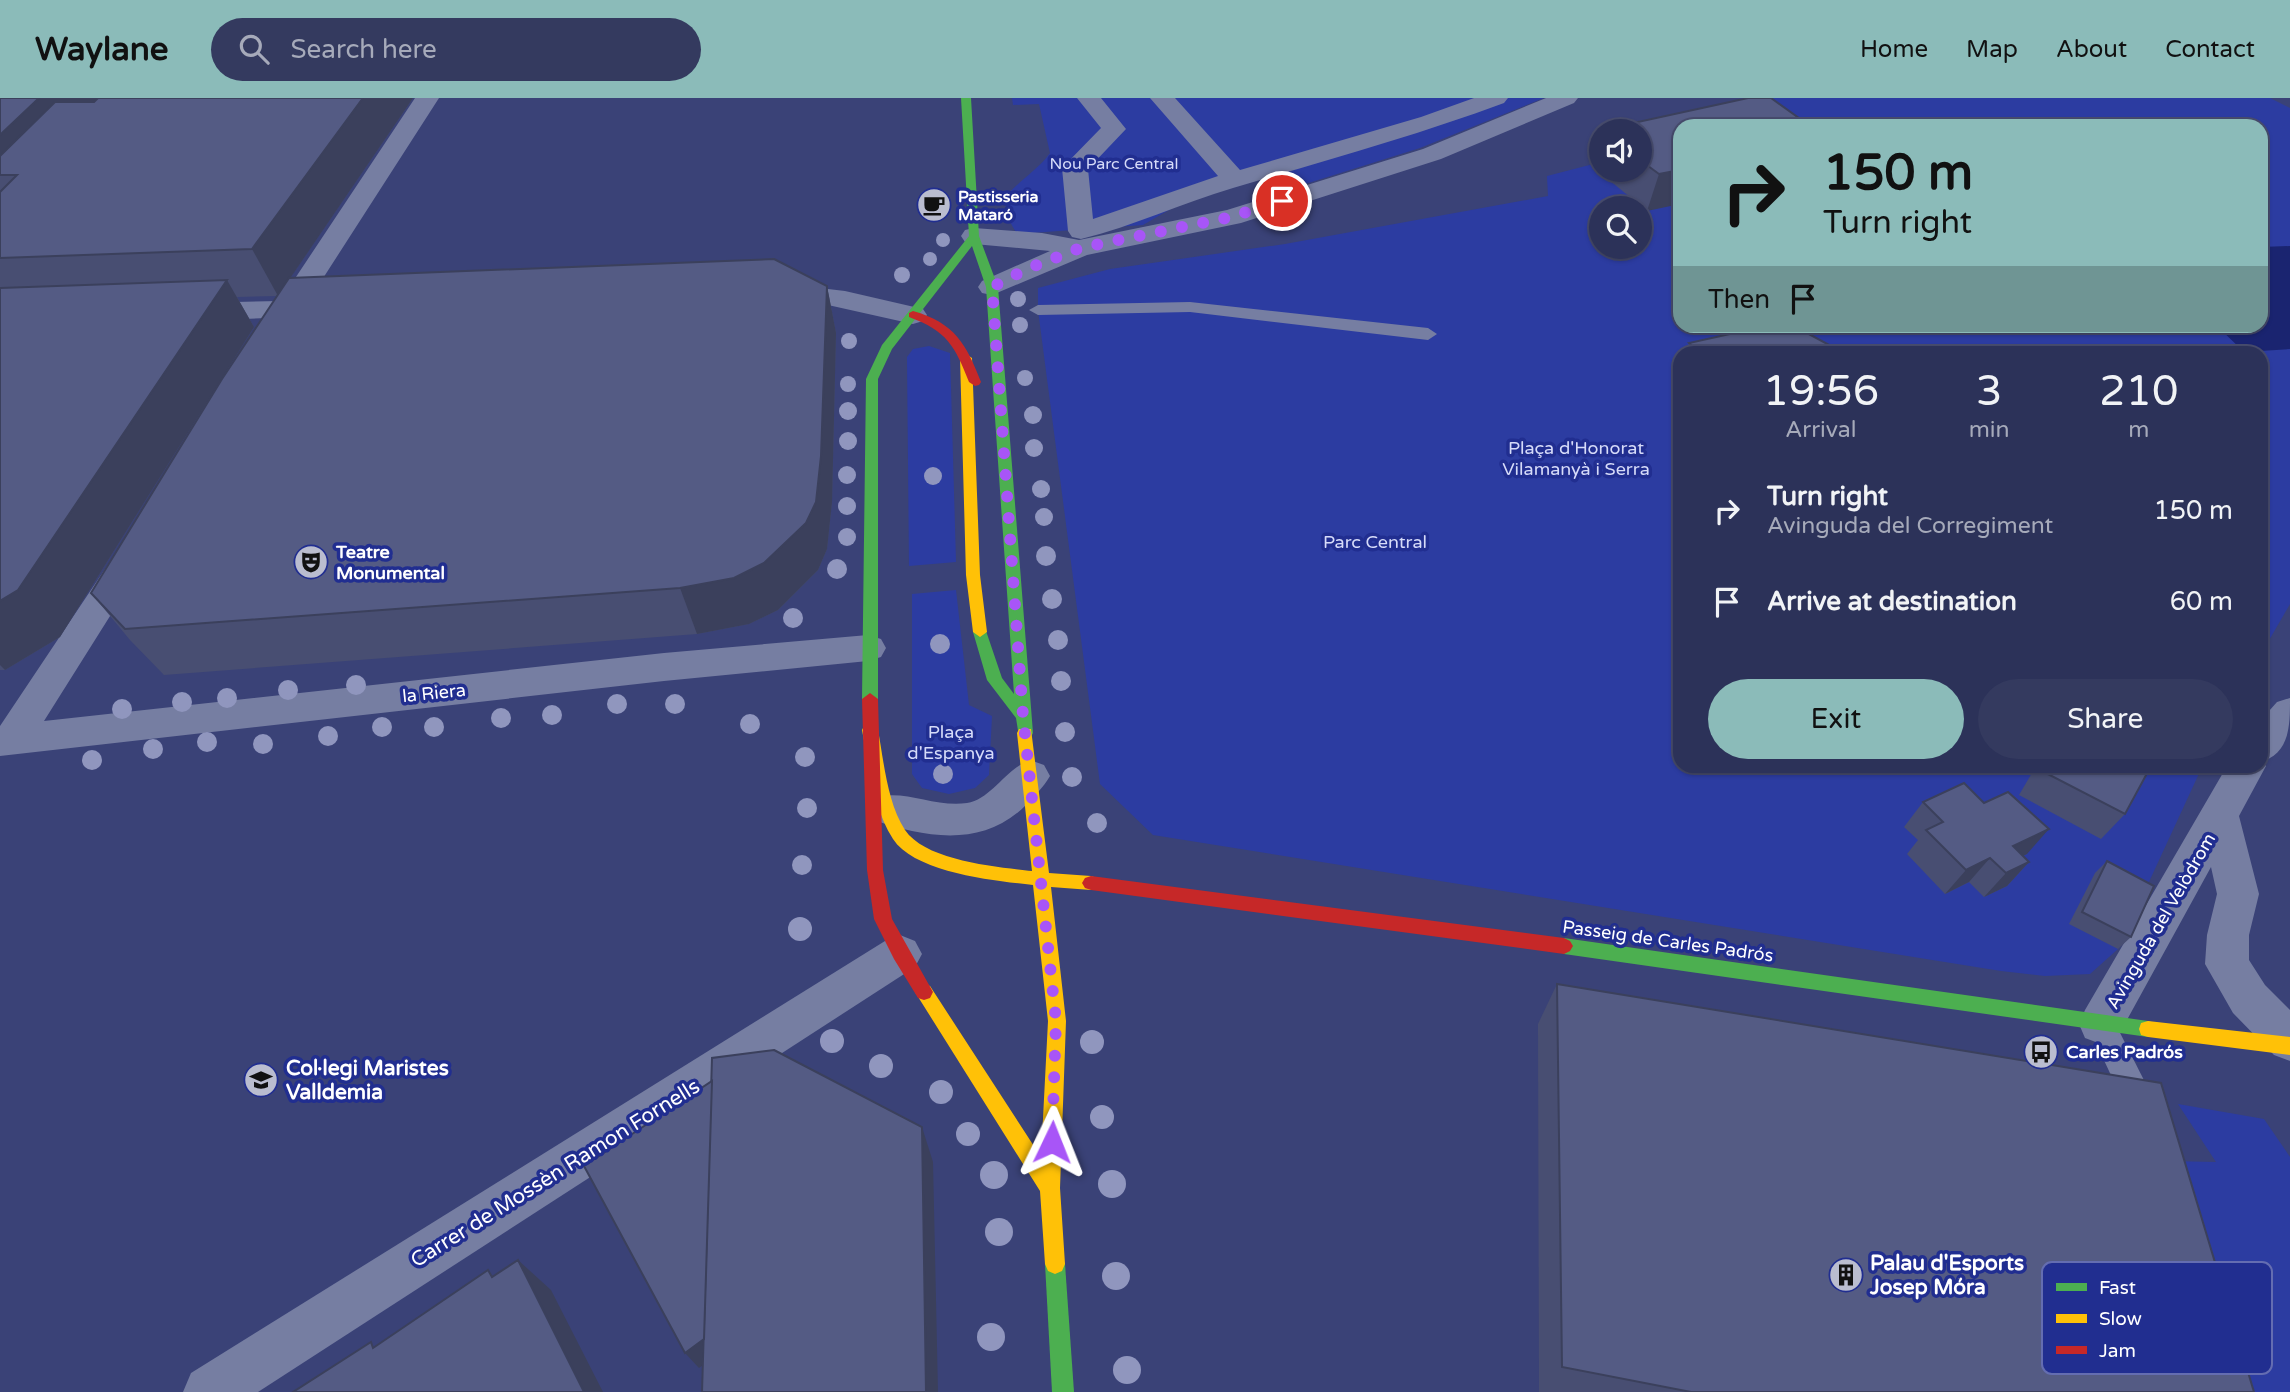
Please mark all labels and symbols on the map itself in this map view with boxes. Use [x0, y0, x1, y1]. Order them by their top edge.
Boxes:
park label: Nou Parc Central [1050, 154, 1178, 174]
pin [1252, 171, 1312, 231]
cafe icon: Pastisseria Mataró [915, 186, 953, 224]
place label: Pastisseria Mataró [958, 187, 1039, 225]
park label: Plaça d'Honorat Vilamanyà i Serra [1502, 437, 1650, 480]
park label: Parc Central [1323, 531, 1427, 553]
place label: Teatre Monumental [335, 541, 445, 584]
theatre icon: Teatre Monumental [292, 543, 330, 581]
street label: la Riera [401, 679, 467, 707]
park label: Plaça d'Espanya [907, 721, 995, 764]
street label: Avinguda del Velòdrom [2102, 829, 2220, 1013]
street label: Passeig de Carles Padrós [1561, 915, 1775, 967]
bus stop icon: Carles Padrós [2022, 1033, 2060, 1071]
place label: Carles Padrós [2066, 1041, 2183, 1063]
place label: Col·legi Maristes Valldemia [286, 1056, 449, 1105]
school or university icon: Col·legi Maristes Valldemia [242, 1061, 280, 1099]
street label: Carrer de Mossèn Ramon Fornells [406, 1074, 704, 1273]
position arrow [1015, 1105, 1089, 1179]
place label: Palau d'Esports Josep Móra [1869, 1251, 2024, 1300]
building icon: Palau d'Esports Josep Móra [1827, 1256, 1865, 1294]
legend [2042, 1262, 2272, 1374]
text: Fast [2099, 1277, 2136, 1299]
text: Slow [2099, 1308, 2142, 1330]
text: Jam [2099, 1340, 2136, 1362]

